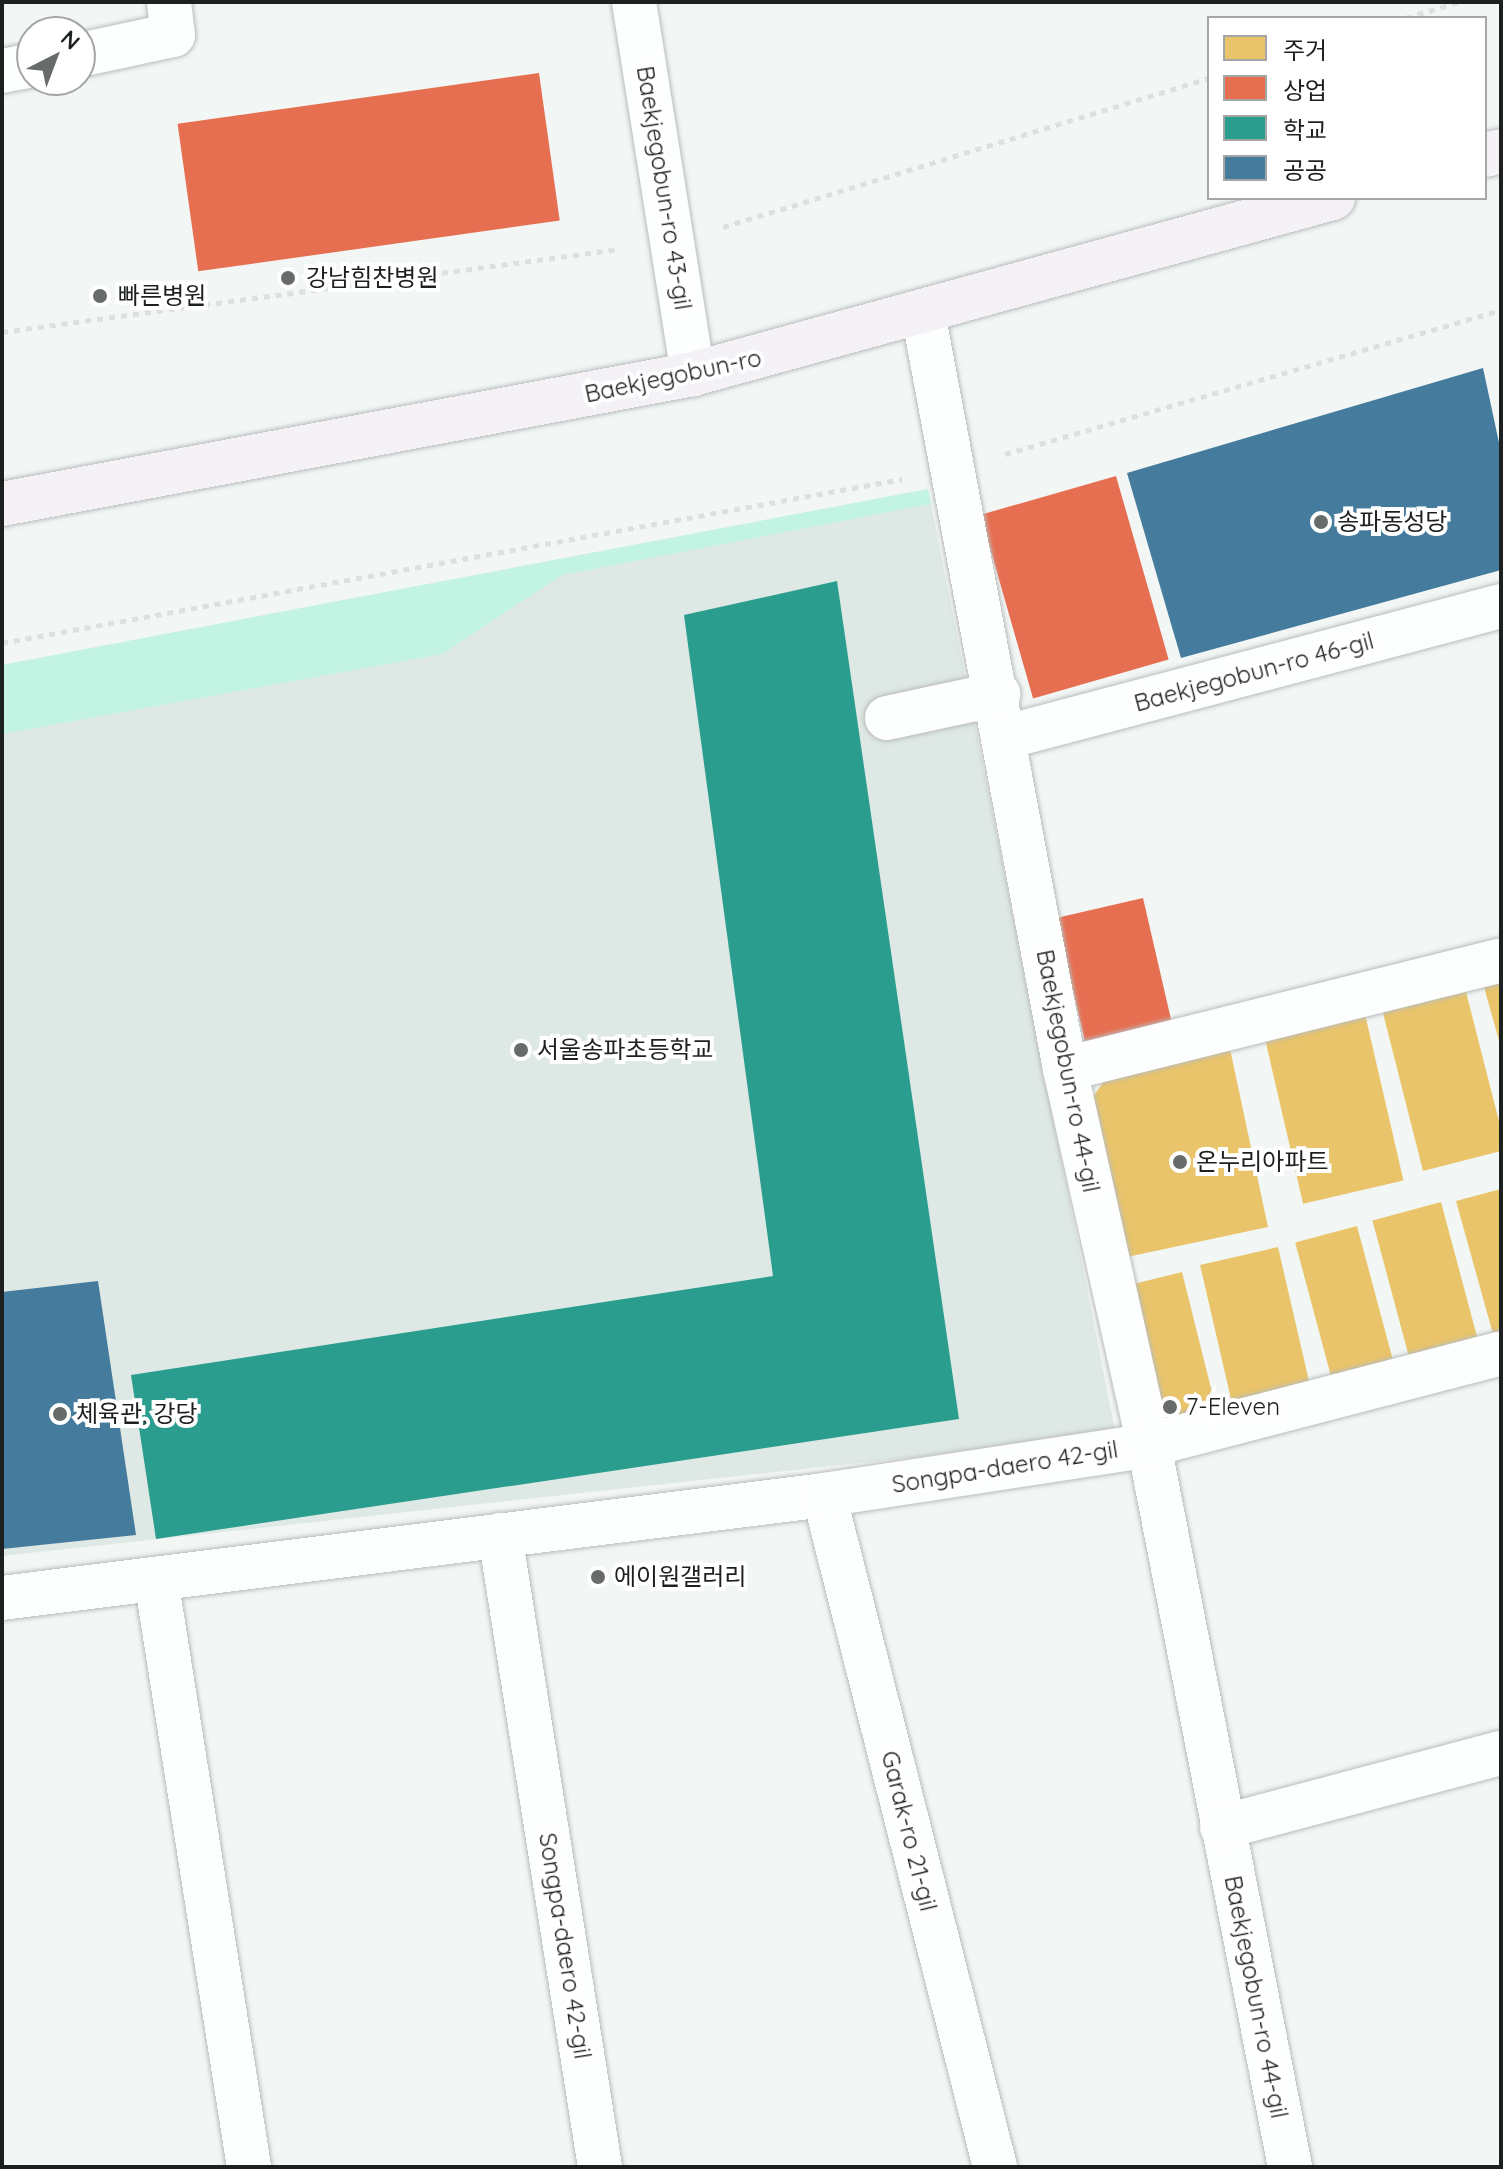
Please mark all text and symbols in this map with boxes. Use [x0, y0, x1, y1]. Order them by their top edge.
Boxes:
north arrow [16, 16, 96, 96]
legend [1207, 16, 1487, 200]
text: N [55, 24, 86, 55]
text: 주거 [1283, 35, 1327, 65]
street label: Baekjegobun-ro 43-gil [630, 64, 698, 312]
text: 상업 [1283, 75, 1327, 105]
text: 학교 [1283, 115, 1327, 145]
text: 공공 [1283, 155, 1327, 185]
place label: 강남힘찬병원 [306, 264, 438, 292]
marker: 강남힘찬병원 [277, 267, 299, 289]
place label: 빠른병원 [118, 282, 206, 310]
marker: 빠른병원 [89, 285, 111, 307]
street label: Baekjegobun-ro [582, 343, 764, 409]
place label: 송파동성당 [1337, 508, 1447, 536]
marker: 송파동성당 [1312, 513, 1330, 531]
street label: Baekjegobun-ro 46-gil [1131, 626, 1377, 718]
street label: Baekjegobun-ro 44-gil [1030, 947, 1106, 1195]
place label: 서울송파초등학교 [537, 1036, 714, 1064]
marker: 서울송파초등학교 [512, 1041, 530, 1059]
place label: 온누리아파트 [1196, 1148, 1328, 1176]
marker: 온누리아파트 [1171, 1153, 1189, 1171]
place label: 7-Eleven [1186, 1393, 1280, 1421]
marker: 7-Eleven [1161, 1398, 1179, 1416]
place label: 체육관, 강당 [76, 1400, 198, 1428]
marker: 체육관, 강당 [51, 1405, 69, 1423]
street label: Songpa-daero 42-gil [890, 1435, 1120, 1499]
place label: 에이원갤러리 [614, 1563, 746, 1591]
marker: 에이원갤러리 [589, 1568, 607, 1586]
street label: Garak-ro 21-gil [875, 1748, 943, 1914]
street label: Songpa-daero 42-gil [533, 1831, 597, 2061]
street label: Baekjegobun-ro 44-gil [1218, 1873, 1294, 2121]

